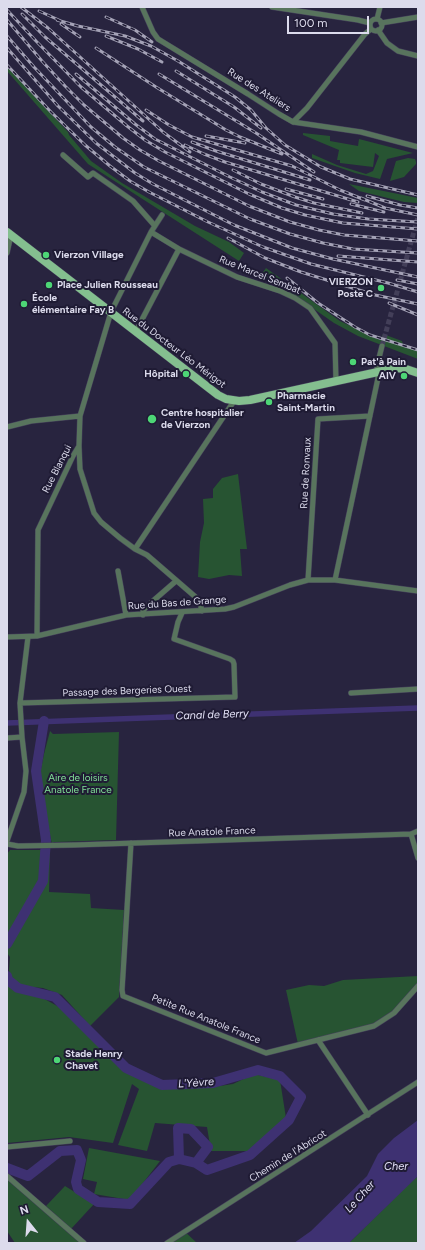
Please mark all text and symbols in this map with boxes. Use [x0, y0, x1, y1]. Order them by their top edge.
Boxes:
scale bar [289, 8, 371, 34]
text: 100 m [294, 16, 328, 30]
street label: Rue des Ateliers [225, 66, 293, 114]
place label: Vierzon Village [54, 249, 123, 261]
marker: Vierzon Village [41, 250, 51, 260]
street label: Rue Marcel Sembat [217, 253, 303, 297]
place label: VIERZON Poste C [329, 276, 373, 300]
place label: Place Julien Rousseau [57, 279, 158, 291]
marker: Place Julien Rousseau [44, 280, 54, 290]
marker: VIERZON Poste C [376, 283, 386, 293]
place label: École élémentaire Fay B [32, 292, 114, 316]
marker: École élémentaire Fay B [19, 299, 29, 309]
street label: Rue du Docteur Léo Mérigot [120, 305, 228, 391]
place label: Pat'à Pain [361, 356, 406, 368]
marker: Pat'à Pain [348, 357, 358, 367]
place label: Hôpital [144, 368, 178, 380]
marker: Hôpital [181, 369, 191, 379]
place label: AIV [379, 370, 396, 382]
marker: AIV [399, 371, 409, 381]
place label: Pharmacie Saint-Martin [277, 390, 335, 414]
marker: Pharmacie Saint-Martin [264, 397, 274, 407]
place label: Centre hospitalier de Vierzon [161, 407, 244, 430]
marker: Centre hospitalier de Vierzon [146, 413, 158, 425]
street label: Rue de Ronvaux [298, 437, 314, 509]
street label: Rue Blanqui [40, 443, 74, 495]
street label: Rue du Bas de Grange [127, 594, 227, 612]
street label: Passage des Bergeries Ouest [62, 683, 192, 699]
water label: Canal de Berry [175, 707, 249, 723]
park label: Aire de loisirs Anatole France [44, 772, 112, 796]
street label: Rue Anatole France [168, 824, 256, 840]
street label: Petite Rue Anatole France [150, 992, 262, 1046]
place label: Stade Henry Chavet [65, 1048, 122, 1072]
marker: Stade Henry Chavet [52, 1055, 62, 1065]
water label: L'Yèvre [178, 1075, 214, 1091]
street label: Chemin de l'Abricot [247, 1127, 329, 1185]
water label: Cher [384, 1160, 408, 1174]
water label: Le Cher [342, 1178, 378, 1216]
north arrow [8, 1202, 48, 1242]
text: N [18, 1203, 30, 1218]

